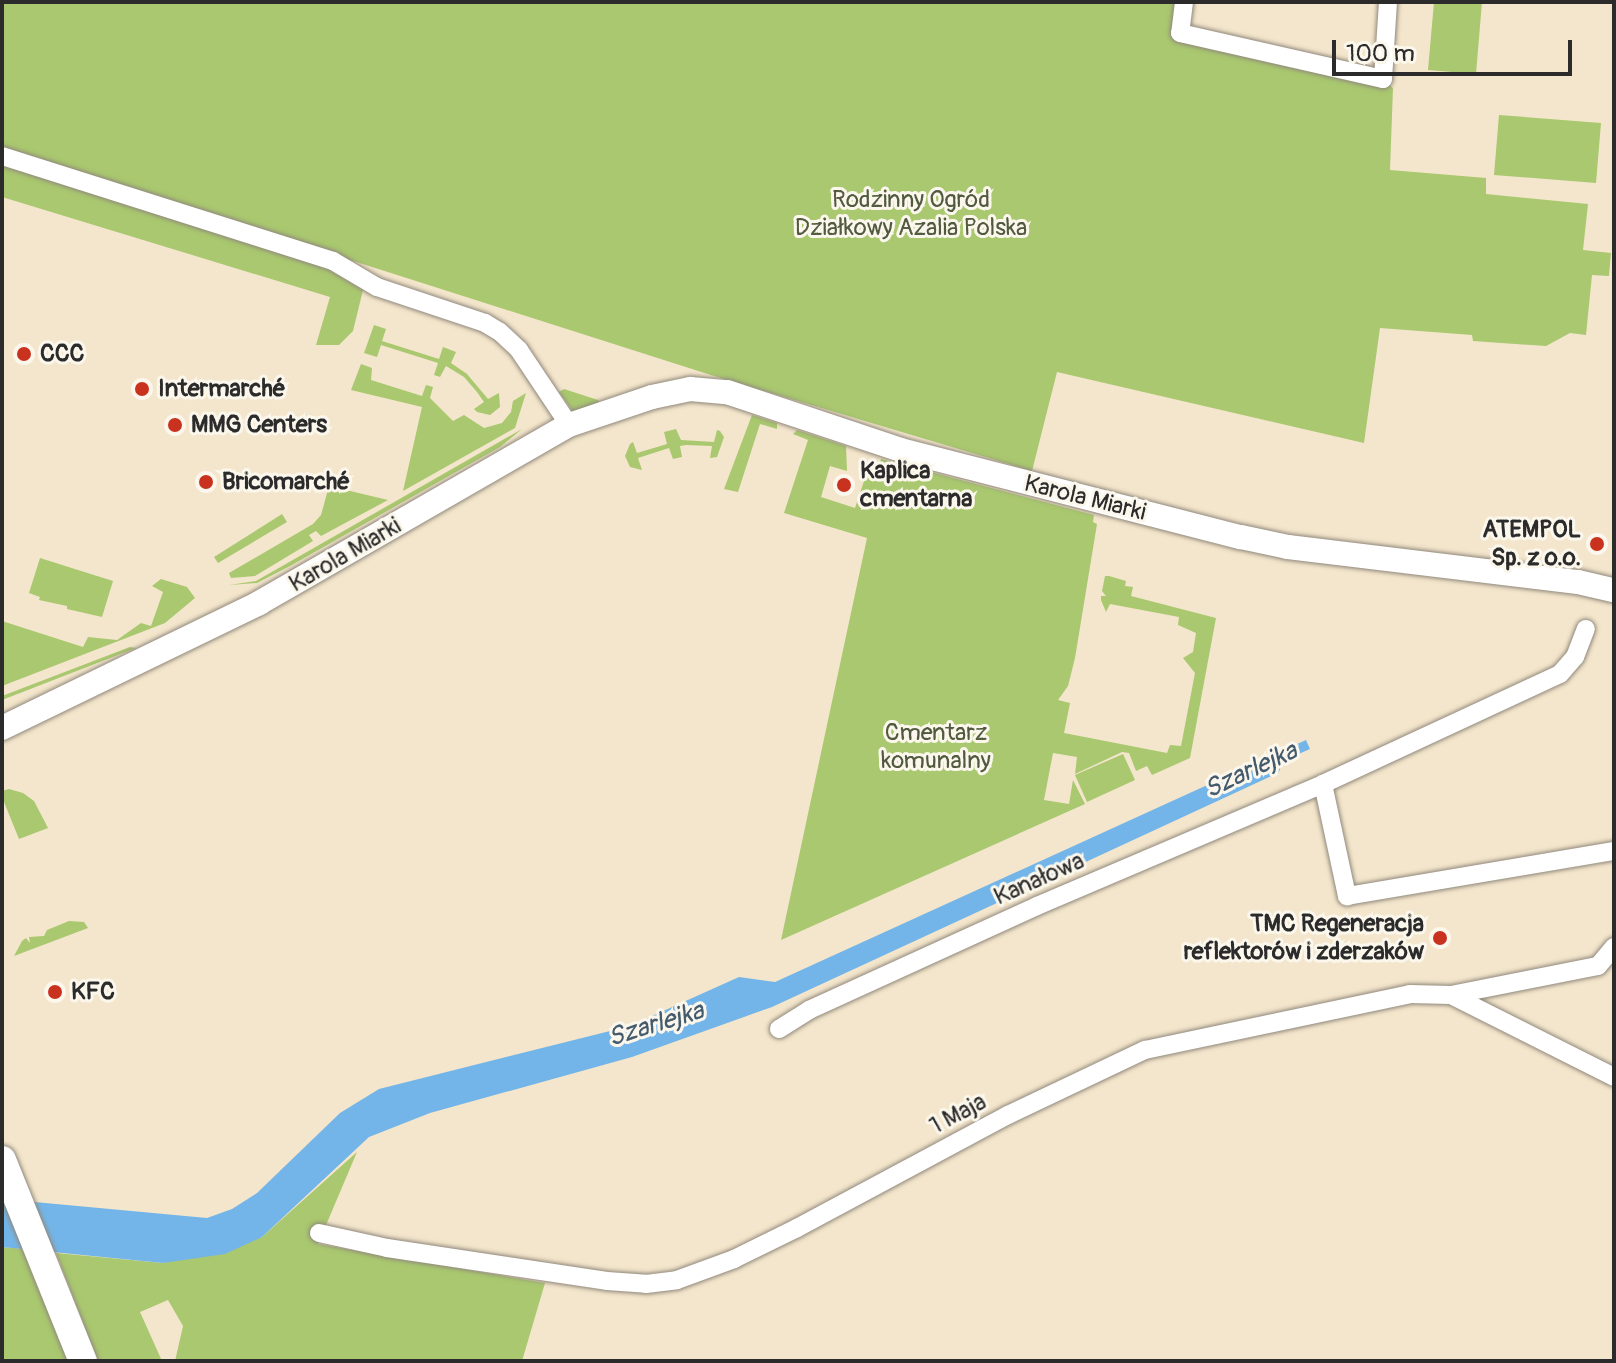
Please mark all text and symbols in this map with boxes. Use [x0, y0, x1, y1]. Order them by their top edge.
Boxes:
scale bar [1336, 24, 1576, 74]
text: 100 m [1346, 39, 1415, 68]
park label: Rodzinny Ogród Działkowy Azalia Polska [795, 186, 1027, 242]
place label: CCC [40, 340, 84, 368]
marker: CCC [15, 345, 33, 363]
place label: Intermarché [158, 375, 285, 403]
marker: Intermarché [133, 380, 151, 398]
place label: MMG Centers [191, 411, 327, 439]
marker: MMG Centers [166, 416, 184, 434]
place label: Kaplica cmentarna [860, 457, 972, 513]
place label: Bricomarché [222, 468, 350, 496]
street label: Karola Miarki [1021, 469, 1149, 527]
marker: Bricomarché [197, 473, 215, 491]
marker: Kaplica cmentarna [835, 476, 853, 494]
street label: Karola Miarki [284, 511, 406, 599]
place label: ATEMPOL Sp. z o.o. [1482, 516, 1581, 572]
marker: ATEMPOL Sp. z o.o. [1588, 535, 1606, 553]
park label: Cmentarz komunalny [881, 719, 991, 775]
water label: Szarlejka [1200, 736, 1302, 806]
street label: Kanałowa [989, 846, 1089, 912]
place label: TMC Regeneracja reflektorów i zderzaków [1184, 910, 1424, 966]
marker: TMC Regeneracja reflektorów i zderzaków [1431, 929, 1449, 947]
place label: KFC [71, 978, 115, 1006]
marker: KFC [46, 983, 64, 1001]
water label: Szarlejka [604, 996, 708, 1054]
street label: 1 Maja [925, 1087, 991, 1141]

